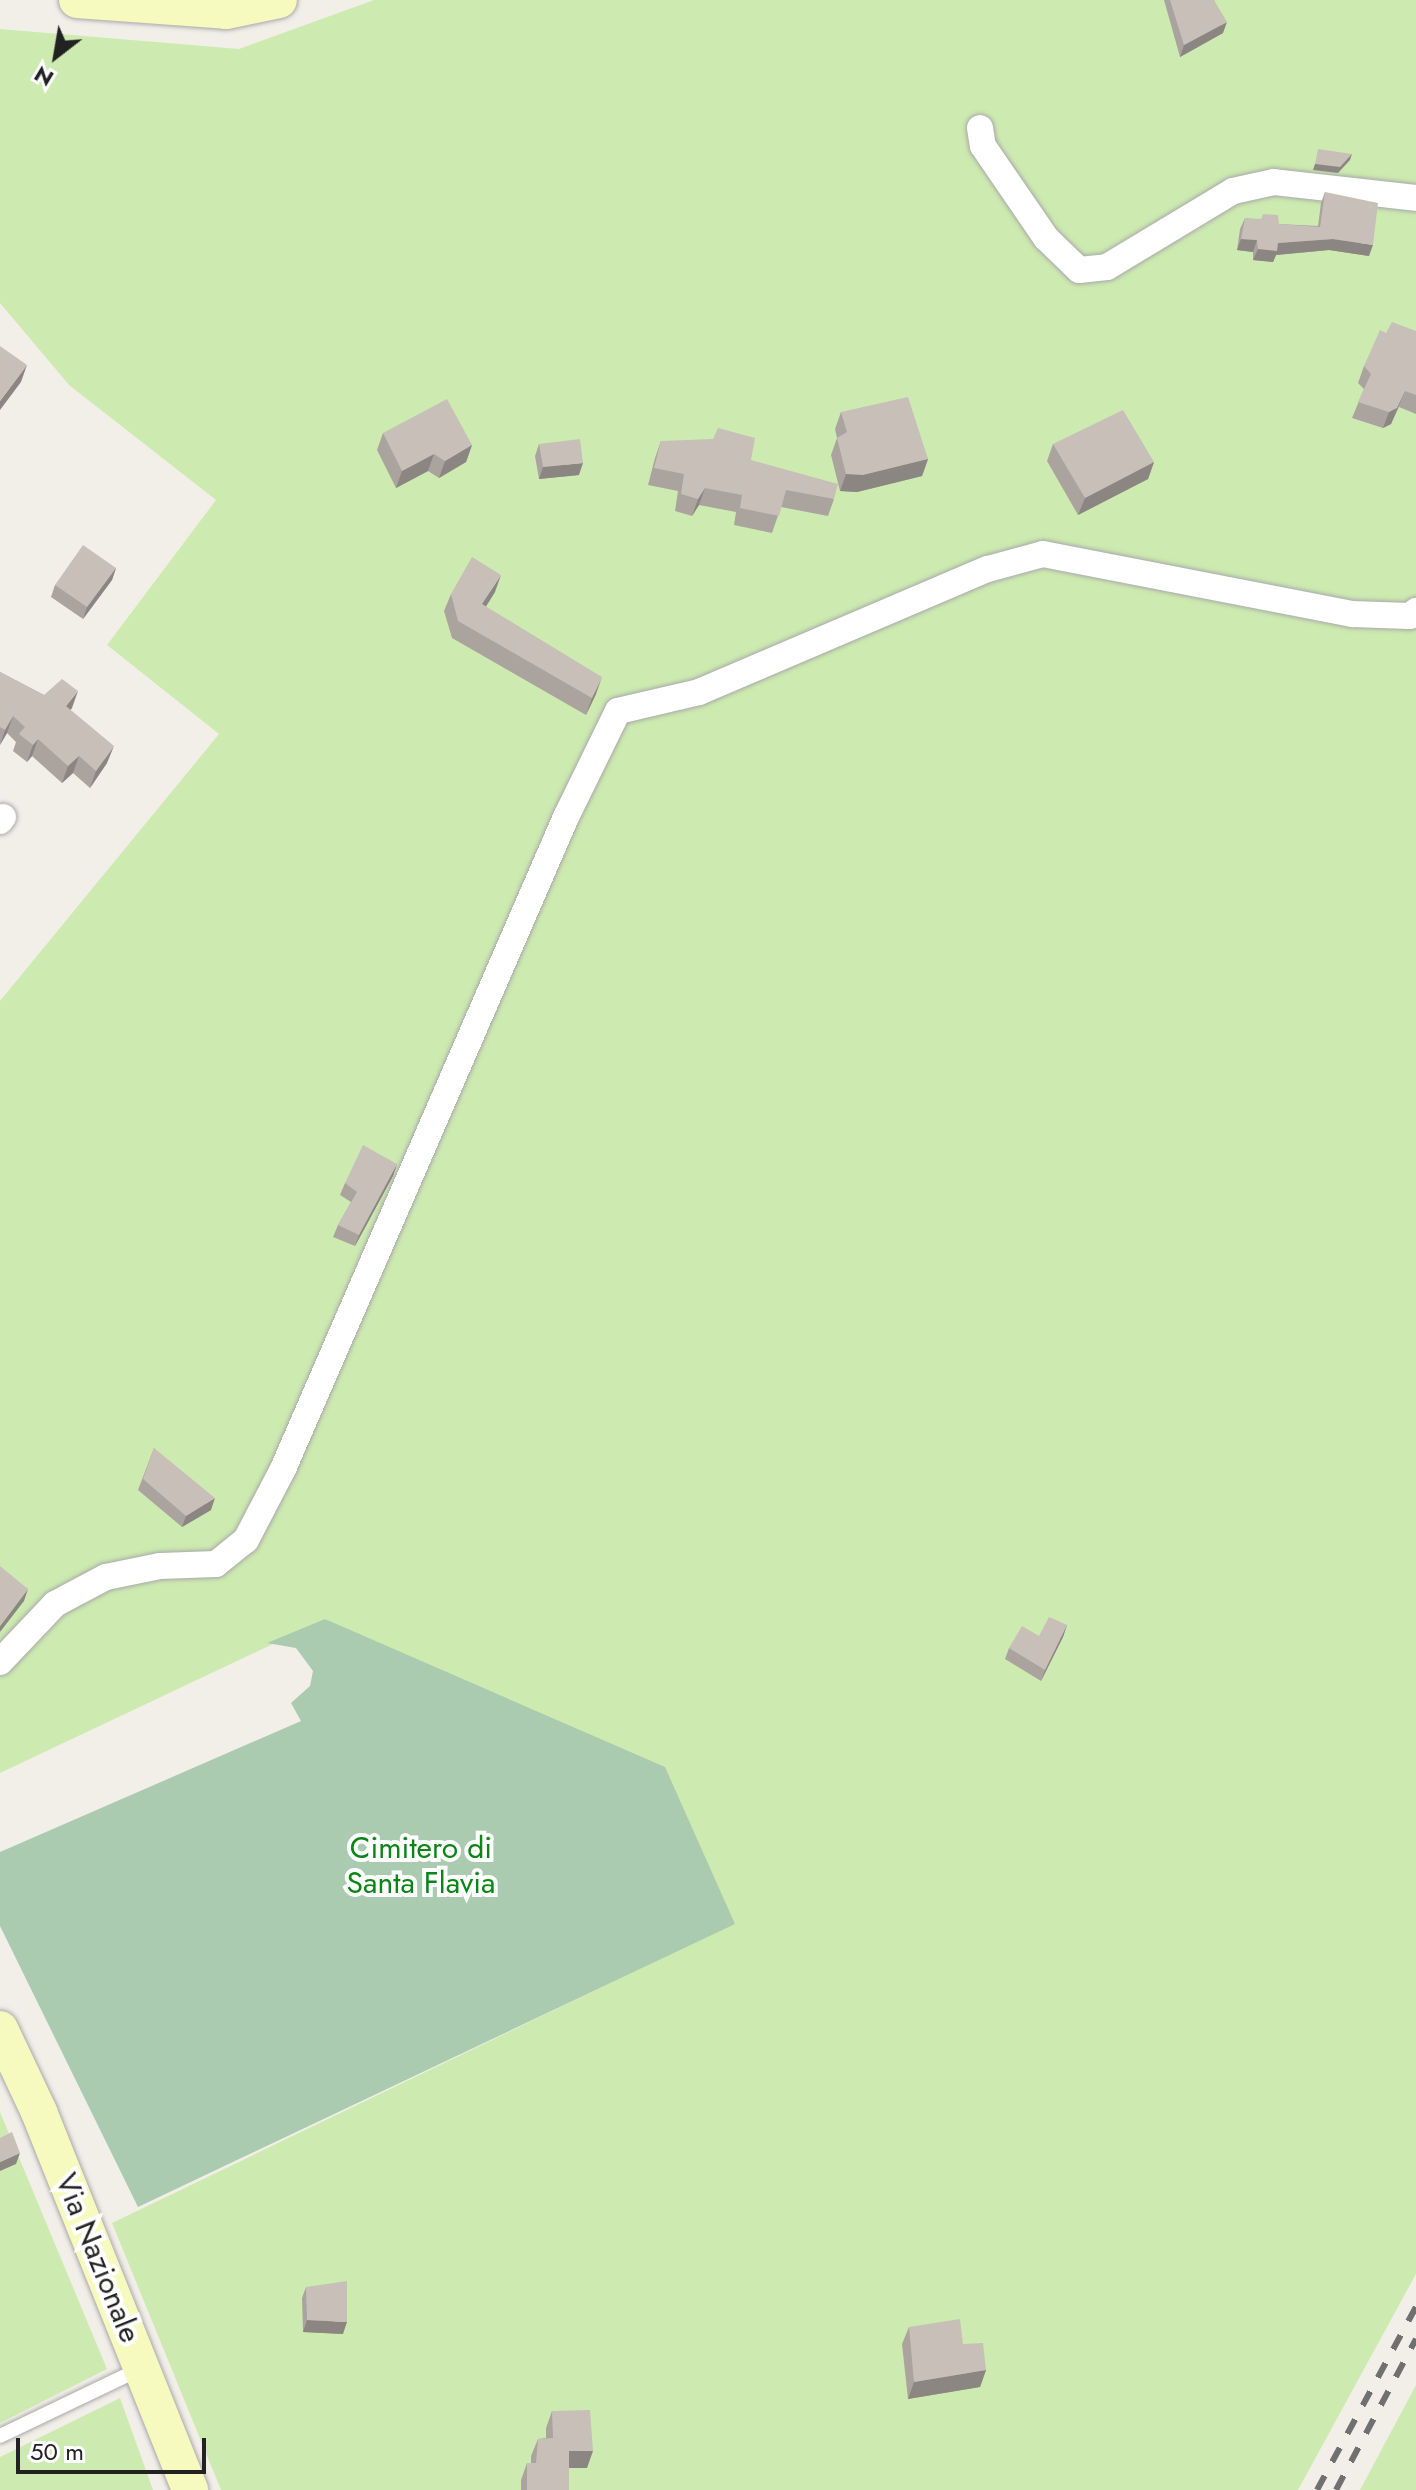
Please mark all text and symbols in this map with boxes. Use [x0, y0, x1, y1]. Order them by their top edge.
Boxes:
north arrow [16, 16, 96, 96]
text: N [28, 58, 59, 95]
park label: Cimitero di Santa Flavia [347, 1830, 495, 1900]
street label: Via Nazionale [48, 2168, 148, 2348]
scale bar [20, 2422, 210, 2472]
text: 50 m [30, 2434, 84, 2469]

